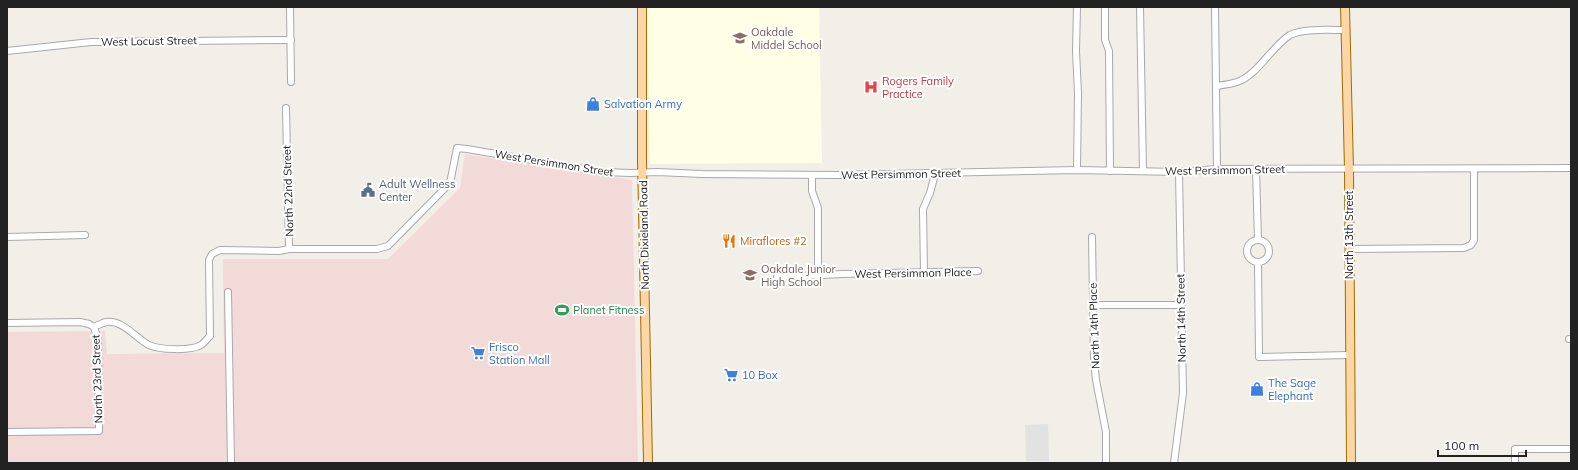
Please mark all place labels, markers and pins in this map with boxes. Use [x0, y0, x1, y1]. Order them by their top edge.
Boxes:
place label: Oakdale Middel School [751, 25, 822, 52]
school or university icon: Oakdale Middel School [732, 30, 748, 46]
place label: Rogers Family Practice [882, 74, 954, 101]
hospital icon: Rogers Family Practice [863, 79, 879, 95]
shop icon: Salvation Army [585, 96, 601, 112]
place label: Salvation Army [604, 97, 682, 111]
place label: Adult Wellness Center [379, 177, 455, 204]
public building icon: Adult Wellness Center [360, 182, 376, 198]
restaurant icon: Miraflores #2 [721, 233, 737, 249]
place label: Miraflores #2 [740, 234, 807, 248]
place label: Oakdale Junior High School [761, 262, 836, 289]
school or university icon: Oakdale Junior High School [742, 267, 758, 283]
sports icon: Planet Fitness [554, 302, 570, 318]
place label: Planet Fitness [573, 303, 645, 317]
place label: Frisco Station Mall [489, 340, 550, 367]
supermarket icon: Frisco Station Mall [470, 345, 486, 361]
supermarket icon: 10 Box [723, 367, 739, 383]
place label: 10 Box [742, 368, 778, 382]
place label: The Sage Elephant [1268, 376, 1316, 403]
shop icon: The Sage Elephant [1249, 381, 1265, 397]

